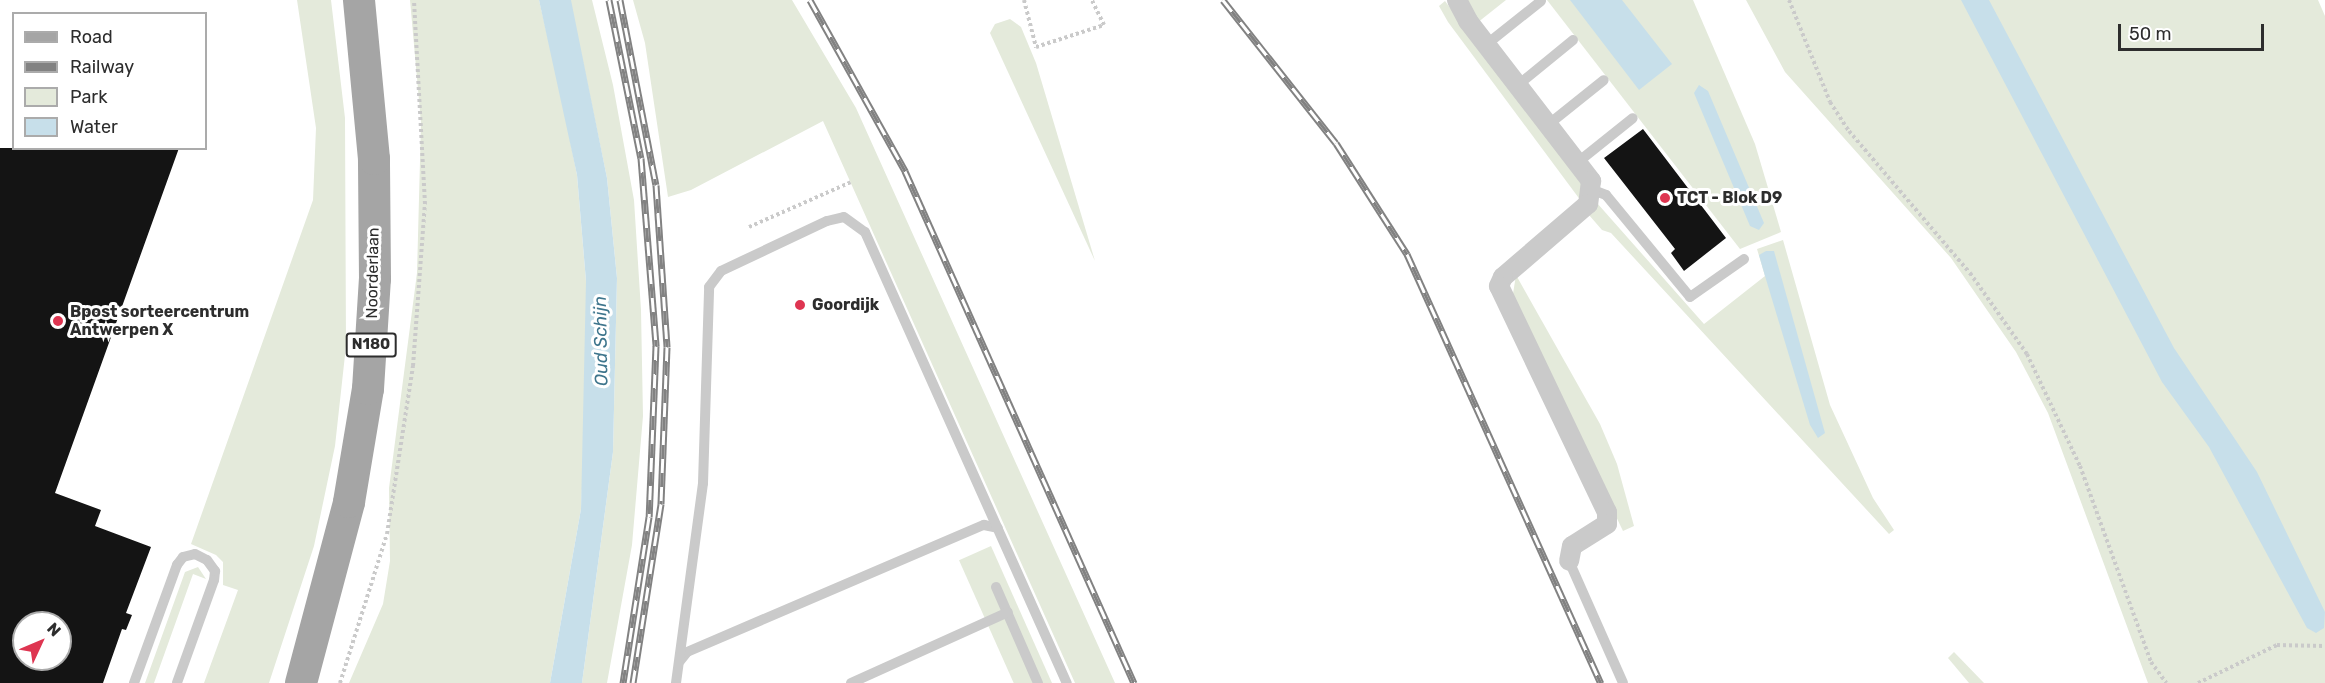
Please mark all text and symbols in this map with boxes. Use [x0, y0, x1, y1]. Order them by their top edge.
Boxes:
legend [12, 12, 207, 150]
scale bar [2121, 12, 2266, 50]
text: 50 m [2129, 23, 2172, 45]
text: Road [70, 26, 113, 48]
text: Railway [70, 56, 134, 78]
text: Park [70, 86, 107, 108]
text: Water [70, 116, 118, 138]
place label: TCT - Blok D9 [1677, 188, 1783, 208]
marker: TCT - Blok D9 [1658, 191, 1672, 205]
street label: Noorderlaan [363, 227, 383, 319]
place label: Goordijk [812, 295, 879, 315]
water label: Oud Schijn [589, 296, 613, 386]
marker: Goordijk [793, 298, 807, 312]
place label: Bpost sorteercentrum Antwerpen X [70, 302, 249, 340]
marker: Bpost sorteercentrum Antwerpen X [51, 314, 65, 328]
road number: N180 [346, 333, 397, 357]
north arrow [12, 611, 72, 671]
text: N [43, 619, 65, 640]

